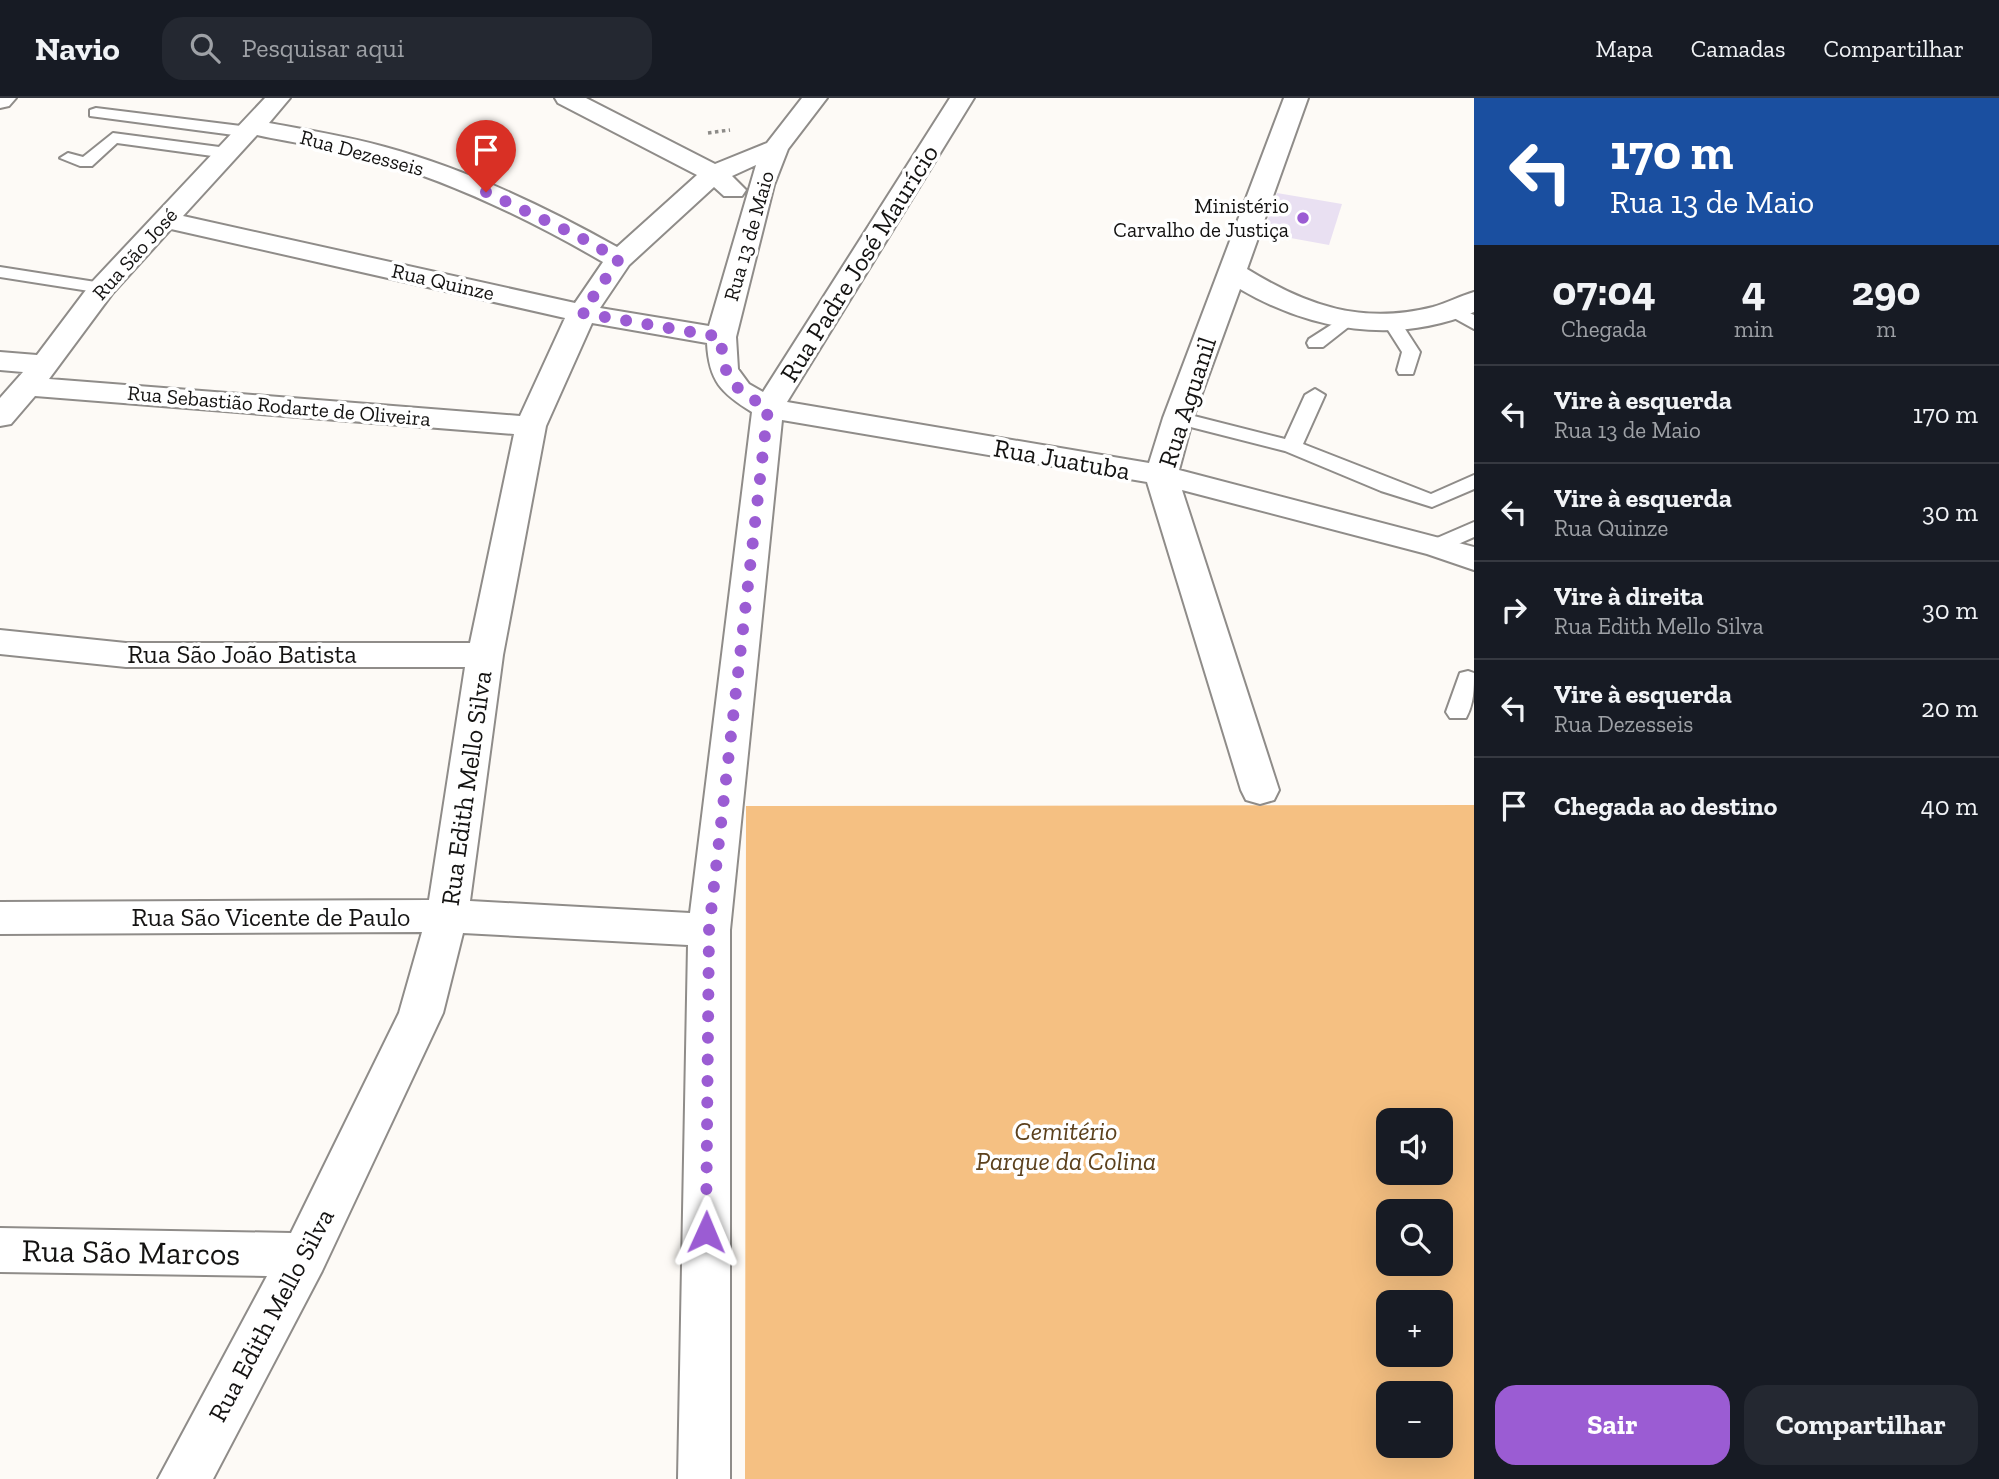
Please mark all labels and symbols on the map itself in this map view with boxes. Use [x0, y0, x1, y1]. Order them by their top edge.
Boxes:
pin [456, 120, 516, 192]
street label: Rua Dezesseis [297, 124, 427, 181]
street label: Rua Padre José Maurício [773, 138, 945, 388]
street label: Rua 13 de Maio [718, 168, 779, 304]
place label: Ministério Carvalho de Justiça [1113, 193, 1289, 242]
street label: Rua São José [87, 202, 182, 305]
marker: Ministério Carvalho de Justiça [1295, 210, 1311, 226]
street label: Rua Quinze [389, 258, 497, 305]
street label: Rua Aguanil [1151, 333, 1223, 471]
street label: Rua Sebastião Rodarte de Oliveira [126, 380, 432, 431]
street label: Rua Juatuba [991, 431, 1133, 487]
street label: Rua São João Batista [127, 638, 357, 670]
street label: Rua Edith Mello Silva [434, 668, 498, 908]
street label: Rua São Vicente de Paulo [132, 901, 410, 933]
park label: Cemitério Parque da Colina [976, 1115, 1156, 1177]
position arrow [669, 1195, 743, 1269]
street label: Rua Edith Mello Silva [201, 1203, 341, 1427]
street label: Rua São Marcos [21, 1231, 241, 1273]

